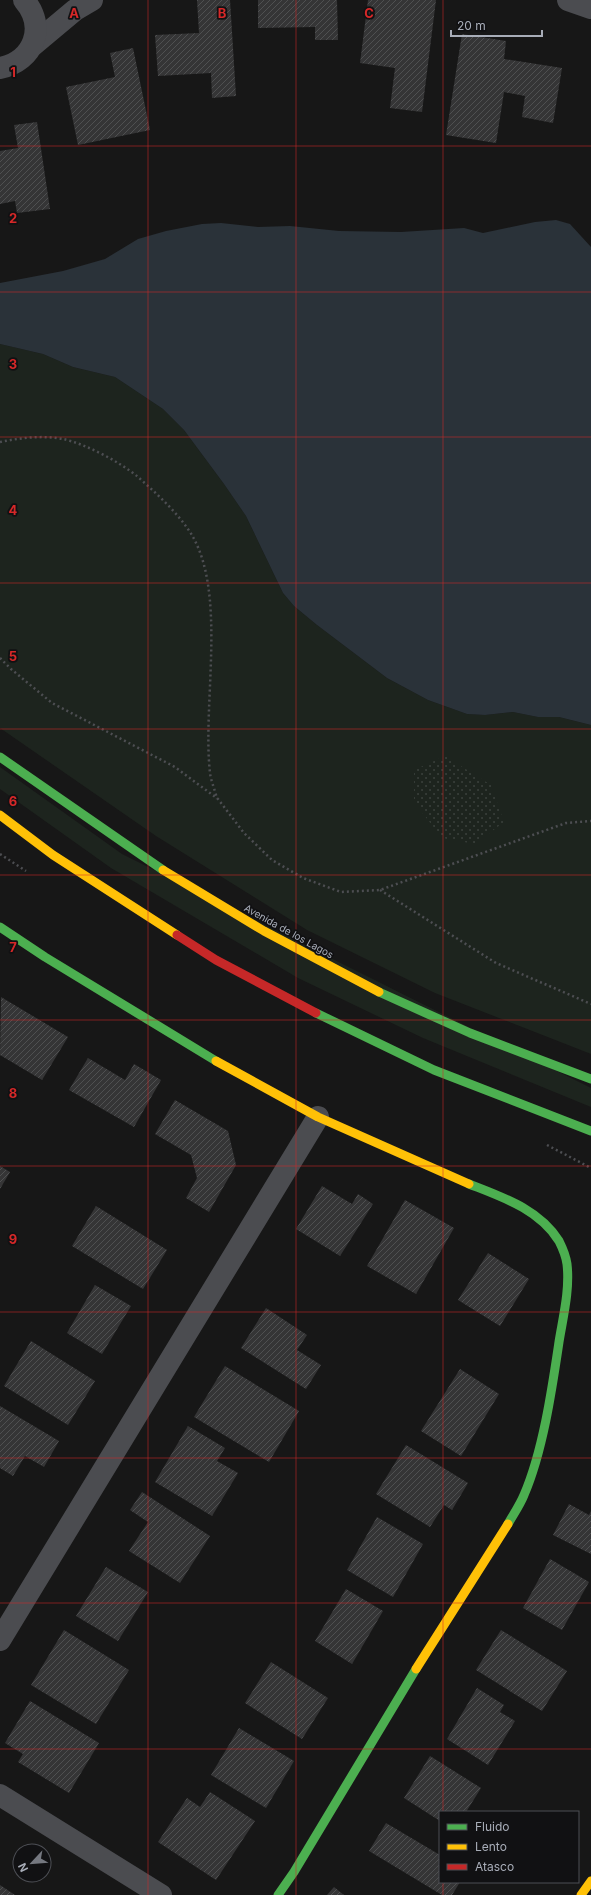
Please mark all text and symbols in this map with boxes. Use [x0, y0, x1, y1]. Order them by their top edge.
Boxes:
text: A [69, 5, 79, 21]
text: B [218, 5, 227, 21]
text: C [364, 5, 374, 21]
scale bar [451, 12, 542, 38]
text: 20 m [457, 18, 486, 33]
text: 1 [10, 64, 16, 80]
text: 2 [9, 210, 17, 226]
text: 3 [9, 356, 17, 372]
text: 4 [9, 502, 18, 518]
text: 5 [9, 648, 17, 664]
text: 6 [9, 793, 17, 809]
street label: Avenida de los Lagos [242, 901, 336, 961]
text: 7 [9, 939, 17, 955]
text: 8 [9, 1085, 17, 1101]
text: 9 [9, 1231, 17, 1247]
legend [439, 1811, 579, 1883]
text: Fluido [475, 1819, 510, 1834]
text: Lento [475, 1839, 507, 1854]
north arrow [12, 1843, 52, 1883]
text: Atasco [475, 1859, 514, 1874]
text: N [15, 1861, 31, 1874]

